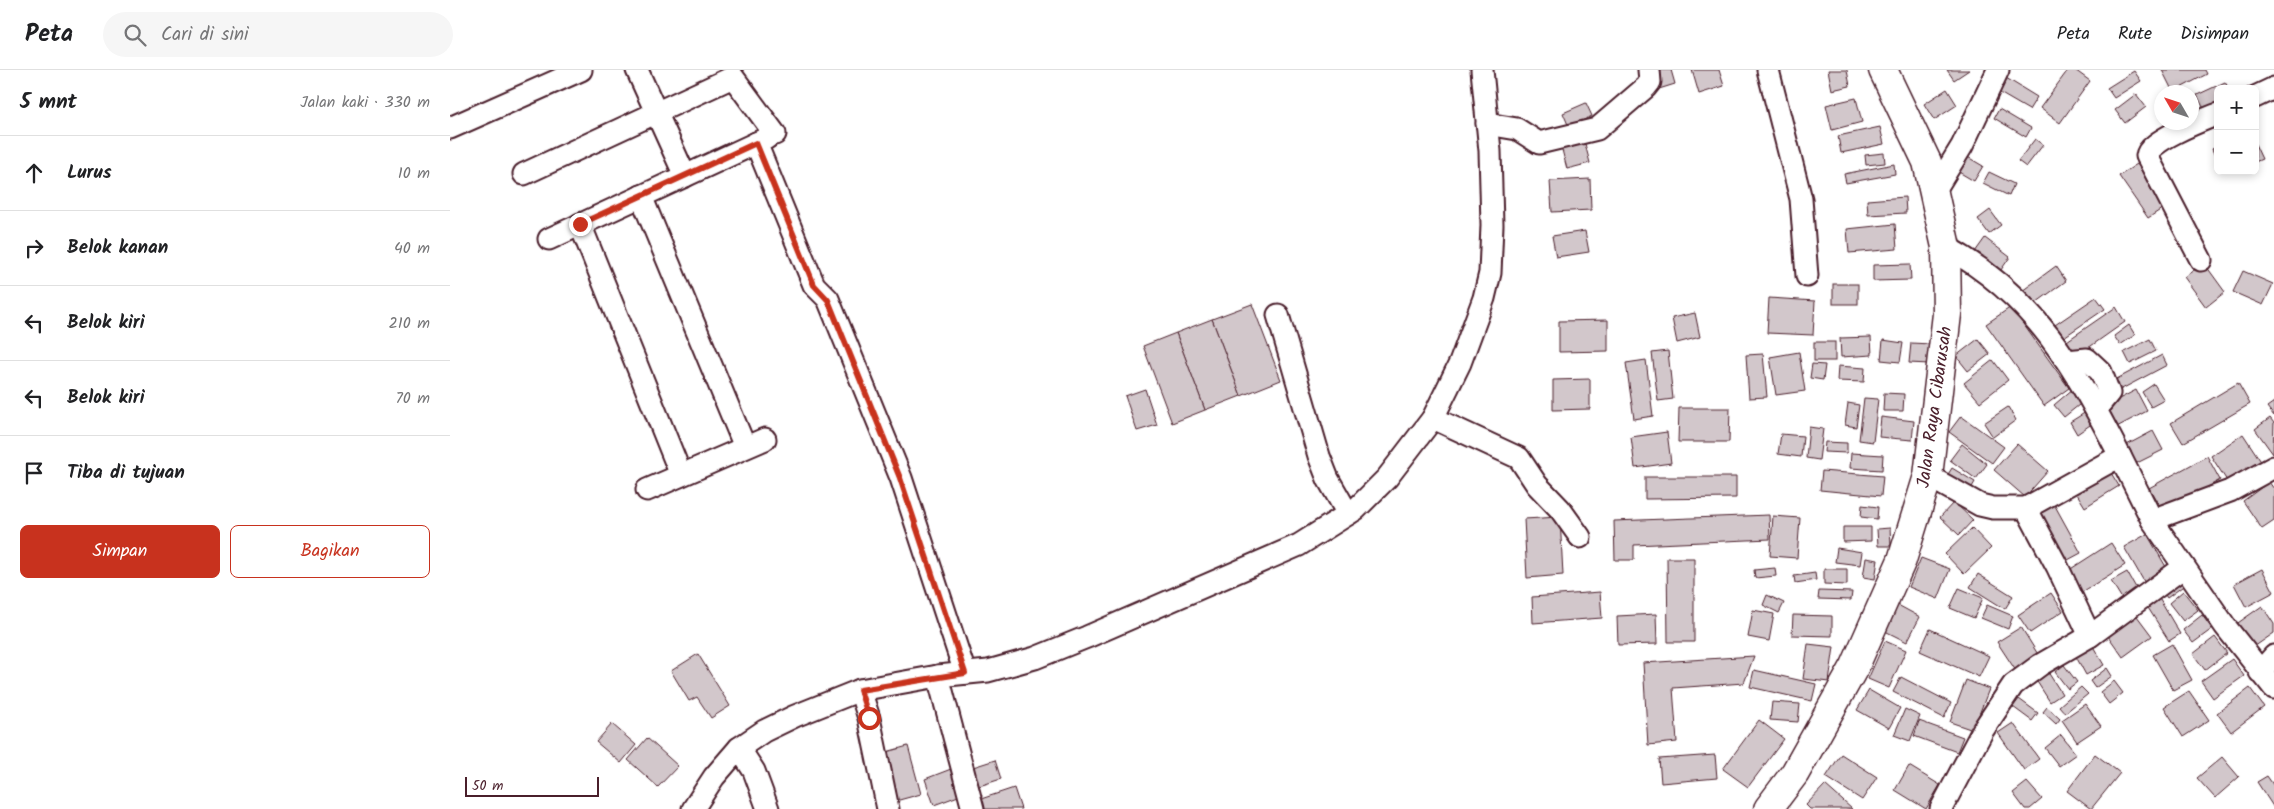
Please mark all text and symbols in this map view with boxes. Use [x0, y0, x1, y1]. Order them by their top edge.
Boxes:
search box [103, 12, 453, 57]
text: Peta [25, 15, 73, 54]
text: Cari di sini [161, 20, 249, 50]
text: Peta [2057, 20, 2090, 49]
text: Rute [2118, 20, 2152, 49]
text: Disimpan [2180, 20, 2249, 49]
icon: search [121, 21, 149, 49]
north arrow [2154, 85, 2199, 130]
map controls [2214, 85, 2259, 175]
button: + [2214, 85, 2259, 130]
text: 5 mnt [20, 86, 77, 119]
text: Jalan kaki · 330 m [300, 90, 430, 115]
button: − [2214, 130, 2259, 175]
text: Lurus [67, 158, 112, 188]
icon: ahead [20, 159, 48, 187]
text: 10 m [398, 161, 430, 186]
route end [569, 213, 592, 236]
text: Belok kanan [67, 233, 168, 263]
icon: right [20, 234, 48, 262]
text: 40 m [394, 236, 430, 261]
text: Belok kiri [67, 308, 145, 338]
icon: left [20, 309, 48, 337]
text: 210 m [389, 311, 430, 336]
street label: Jalan Raya Cibarusah [1910, 325, 1961, 490]
text: Belok kiri [67, 383, 145, 413]
icon: left [20, 384, 48, 412]
text: 70 m [395, 386, 430, 411]
text: Tiba di tujuan [67, 458, 185, 488]
icon: arrive [20, 459, 48, 487]
button: Simpan [20, 525, 220, 578]
button: Bagikan [230, 525, 430, 578]
route start [858, 707, 881, 730]
scale bar [465, 774, 599, 797]
text: 50 m [472, 775, 503, 797]

